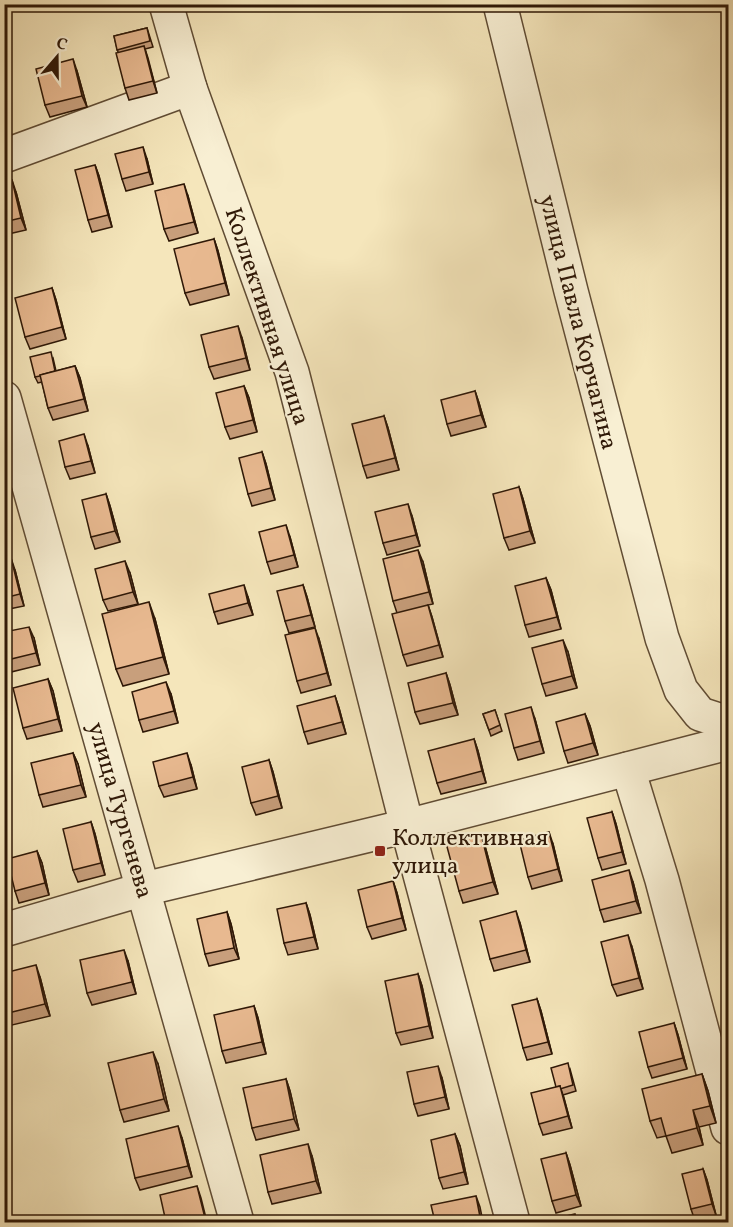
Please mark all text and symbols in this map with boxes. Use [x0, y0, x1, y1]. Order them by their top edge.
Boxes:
north arrow [27, 27, 87, 87]
text: С [53, 33, 70, 57]
street label: улица Павла Корчагина [529, 191, 625, 454]
street label: Коллективная улица [215, 203, 317, 430]
street label: улица Тургенева [78, 718, 161, 903]
place label: Коллективная улица [392, 822, 548, 884]
marker: Коллективная улица [373, 844, 387, 858]

